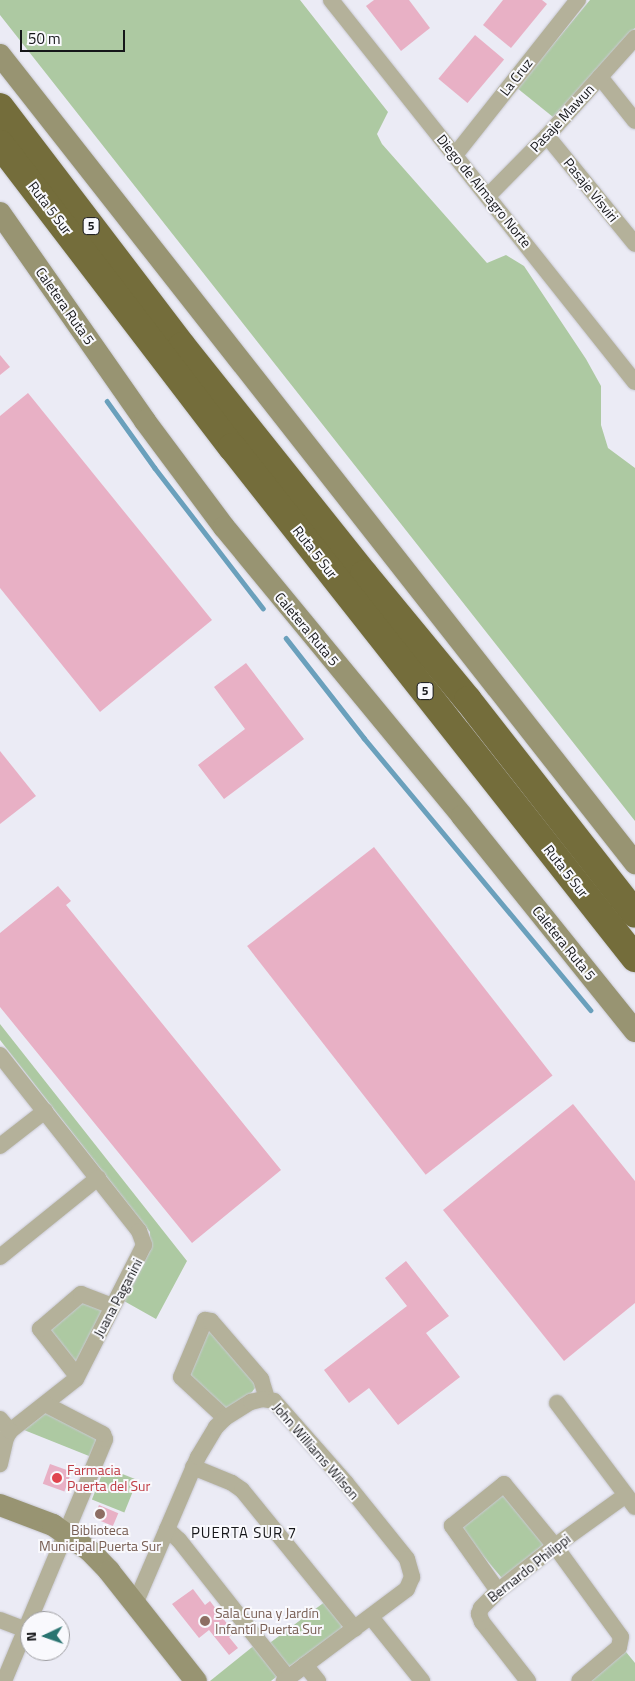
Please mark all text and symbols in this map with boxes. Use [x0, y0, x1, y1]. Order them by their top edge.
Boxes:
scale bar [22, 20, 128, 52]
text: 50 m [28, 27, 61, 50]
street label: La Cruz [496, 55, 536, 99]
street label: Pasaje Mawun [526, 81, 598, 155]
street label: Diego de Almagro Norte [433, 131, 535, 251]
street label: Pasaje Visviri [560, 155, 622, 225]
street label: Ruta 5 Sur [25, 178, 75, 238]
road number: 5 [82, 217, 100, 236]
street label: Caletera Ruta 5 [32, 264, 98, 348]
street label: Ruta 5 Sur [289, 522, 341, 582]
street label: Caletera Ruta 5 [271, 589, 343, 669]
road number: 5 [416, 681, 434, 700]
street label: Ruta 5 Sur [540, 841, 592, 901]
street label: Caletera Ruta 5 [529, 902, 599, 984]
street label: Juana Paganini [90, 1256, 146, 1340]
street label: John Williams Wilson [269, 1399, 363, 1503]
place label: Farmacia Puerta del Sur [67, 1462, 150, 1494]
marker: Farmacia Puerta del Sur [51, 1472, 63, 1484]
marker: Biblioteca Municipal Puerta Sur [94, 1508, 106, 1520]
place label: Biblioteca Municipal Puerta Sur [39, 1522, 161, 1554]
district label: PUERTA SUR 7 [189, 1524, 299, 1542]
street label: Bernardo Philippi [484, 1530, 574, 1606]
place label: Sala Cuna y Jardín Infantíl Puerta Sur [215, 1605, 322, 1638]
north arrow [20, 1611, 70, 1661]
marker: Sala Cuna y Jardín Infantíl Puerta Sur [199, 1615, 211, 1627]
text: N [20, 1631, 41, 1642]

